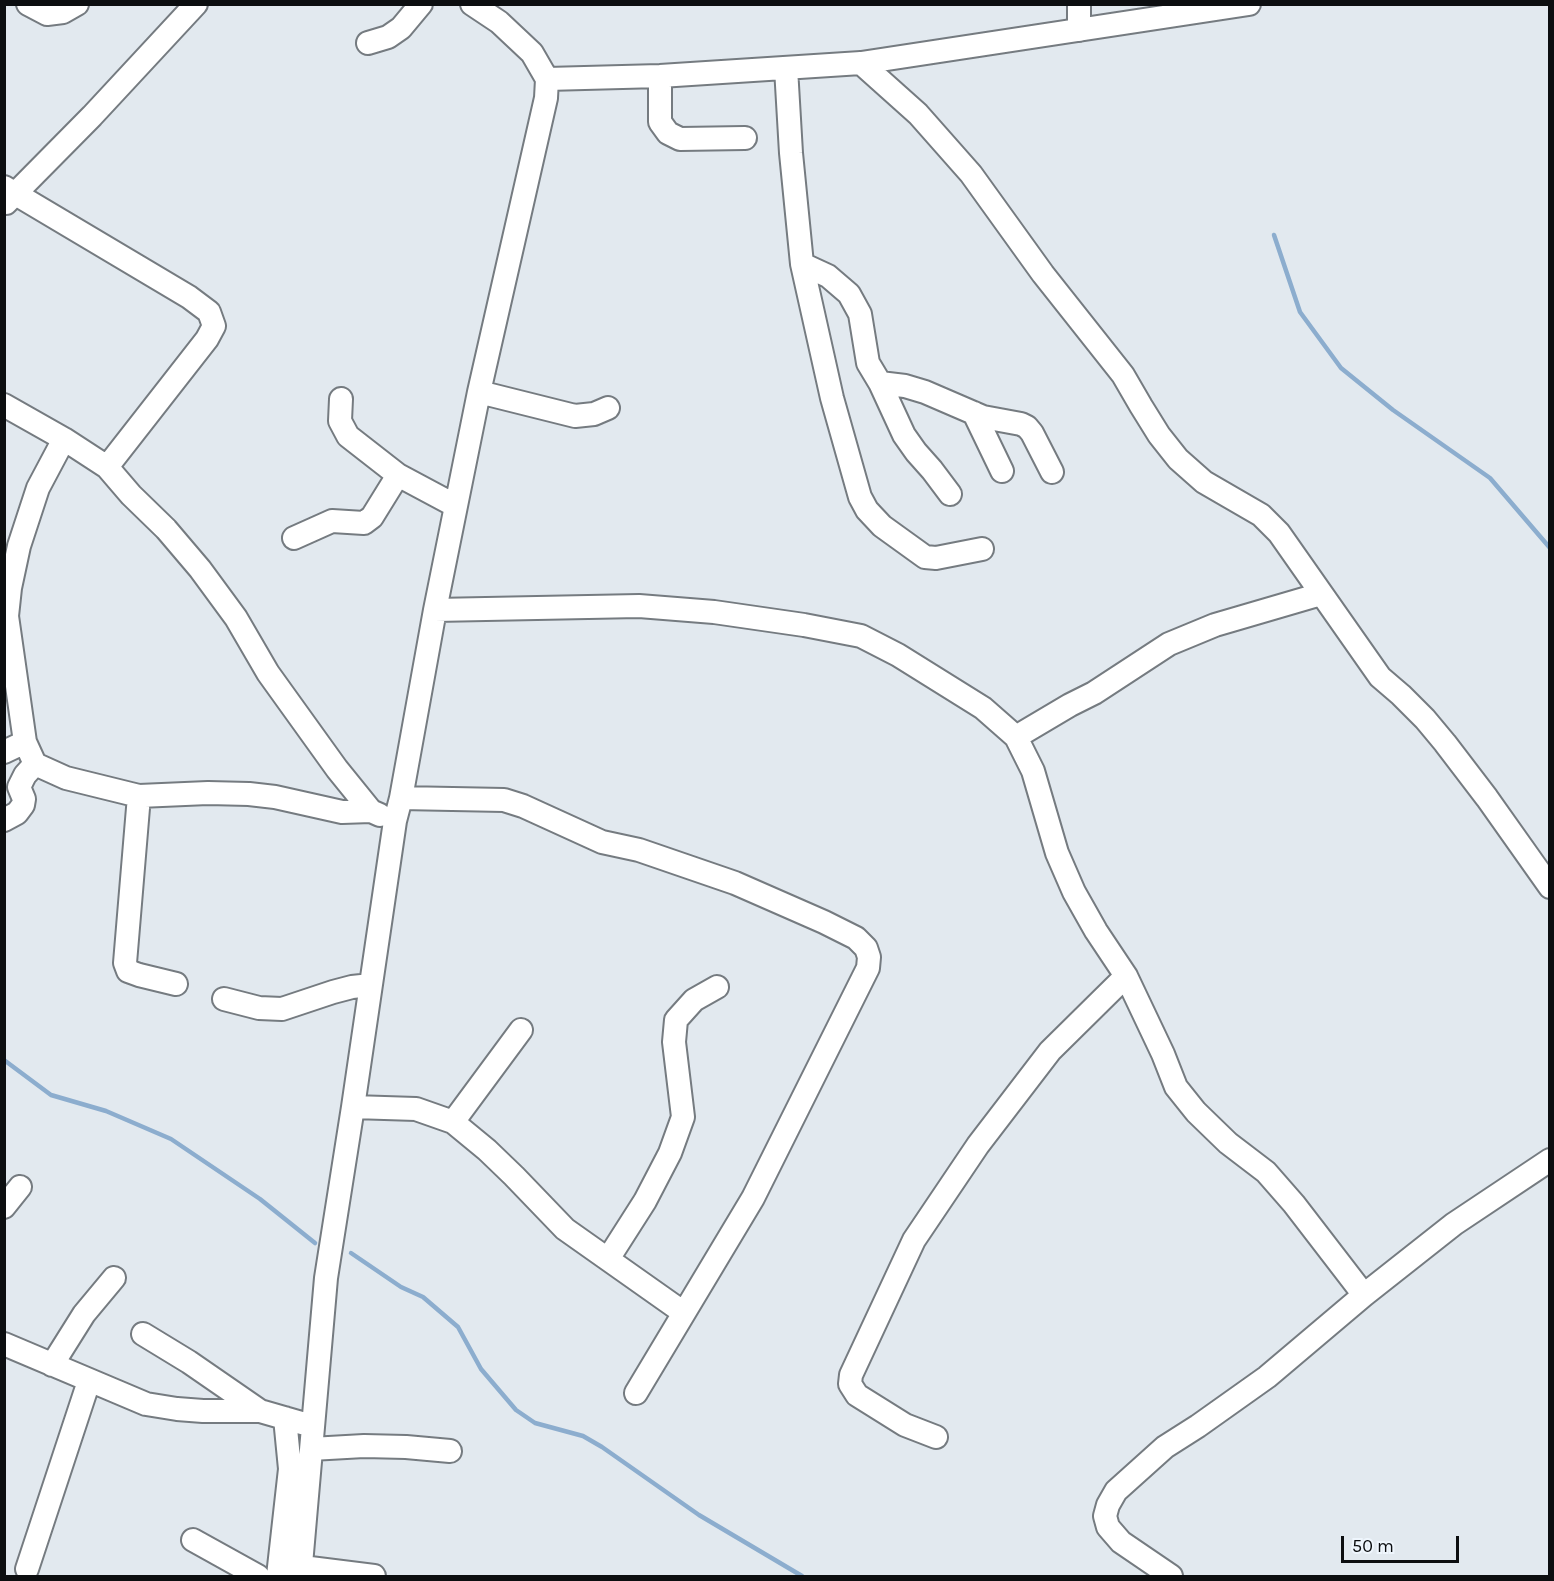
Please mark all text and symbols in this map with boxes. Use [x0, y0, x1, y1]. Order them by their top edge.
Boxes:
scale bar [1344, 1524, 1462, 1562]
text: 50 m [1352, 1535, 1394, 1557]

